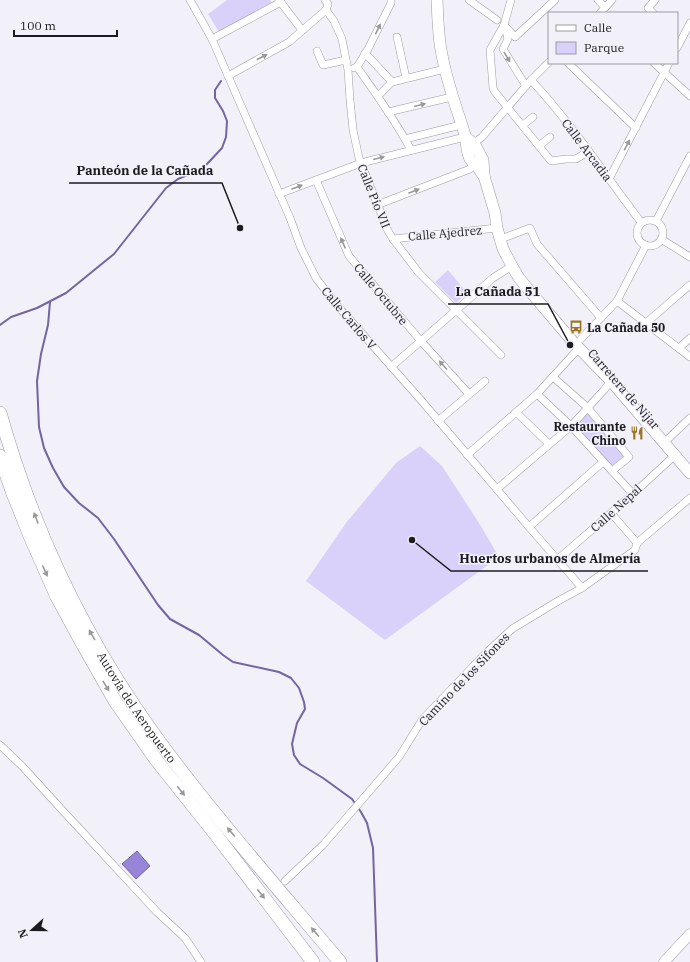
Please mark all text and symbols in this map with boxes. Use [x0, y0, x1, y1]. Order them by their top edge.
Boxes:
scale bar [14, 12, 117, 38]
legend [548, 12, 678, 64]
text: 100 m [20, 18, 56, 33]
text: Calle [584, 20, 612, 35]
one-way arrow [374, 24, 381, 35]
text: Parque [584, 40, 624, 55]
one-way arrow [504, 51, 511, 63]
one-way arrow [256, 54, 268, 61]
one-way arrow [414, 101, 426, 107]
street label: Calle Arcadia [559, 116, 616, 185]
one-way arrow [624, 139, 630, 150]
one-way arrow [373, 155, 385, 161]
callout: Panteón de la Cañada [69, 158, 222, 183]
text: Panteón de la Cañada [77, 162, 214, 179]
street label: Calle Pío VII [354, 162, 394, 230]
one-way arrow [292, 184, 304, 190]
one-way arrow [408, 187, 420, 193]
street label: Calle Ajedrez [407, 222, 483, 244]
one-way arrow [340, 238, 346, 249]
street label: Calle Octubre [351, 260, 411, 328]
callout: La Cañada 51 [448, 279, 548, 304]
text: La Cañada 51 [456, 283, 541, 300]
street label: Calle Carlos V [318, 284, 380, 352]
bus stop icon: La Cañada 50 [568, 319, 584, 335]
place label: La Cañada 50 [587, 320, 665, 335]
street label: Carretera de Níjar [585, 346, 663, 433]
one-way arrow [438, 360, 447, 370]
place label: Restaurante Chino [554, 419, 626, 448]
restaurant icon: Restaurante Chino [629, 425, 645, 441]
street label: Calle Nepal [587, 481, 645, 535]
one-way arrow [33, 511, 39, 523]
callout: Huertos urbanos de Almería [451, 546, 648, 571]
text: Huertos urbanos de Almería [459, 550, 641, 567]
one-way arrow [42, 565, 48, 576]
one-way arrow [88, 629, 95, 641]
street label: Camino de los Sifones [416, 629, 512, 729]
street label: Autovía del Aeropuerto [95, 649, 180, 766]
one-way arrow [103, 680, 110, 692]
one-way arrow [177, 786, 186, 797]
one-way arrow [227, 827, 236, 838]
one-way arrow [257, 889, 265, 900]
north arrow [12, 910, 52, 950]
text: N [14, 927, 31, 940]
one-way arrow [310, 927, 319, 937]

